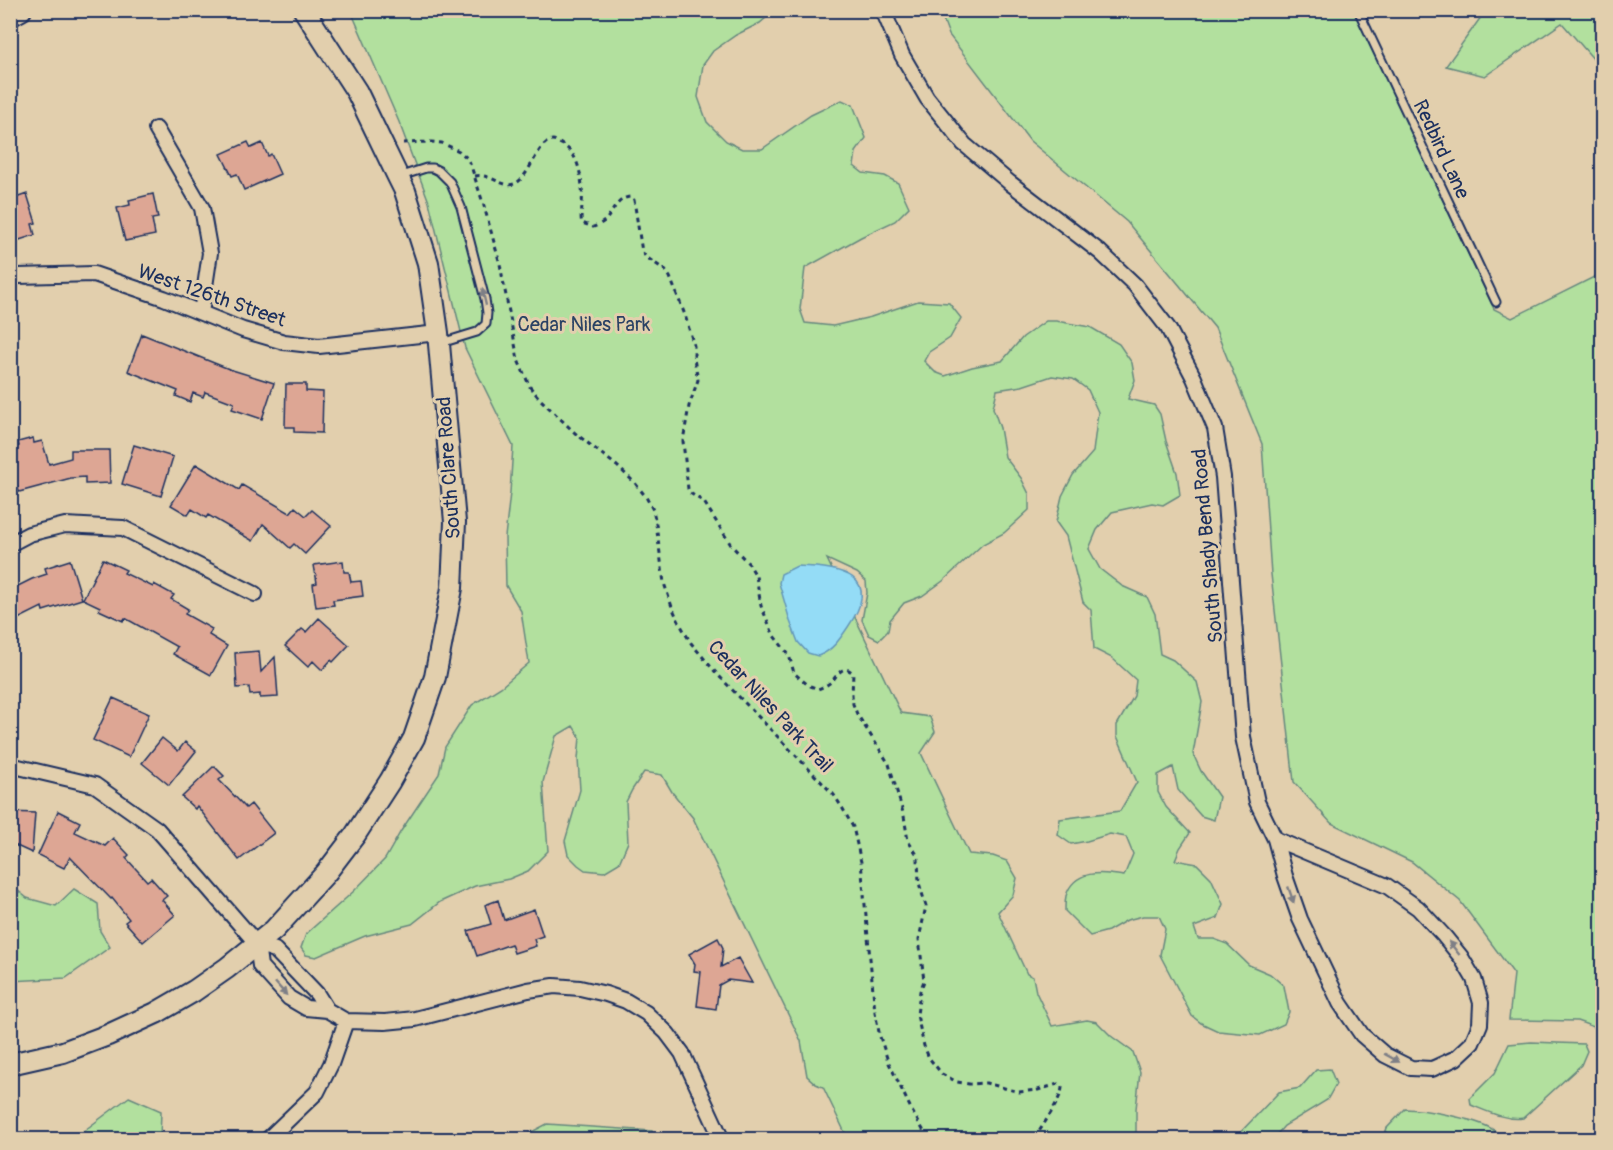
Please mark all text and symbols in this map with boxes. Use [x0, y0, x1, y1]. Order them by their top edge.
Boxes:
street label: Redbird Lane [1408, 96, 1475, 203]
street label: West 126th Street [135, 258, 290, 333]
one-way arrow [478, 288, 488, 306]
park label: Cedar Niles Park [518, 312, 651, 337]
street label: South Clare Road [431, 396, 466, 540]
street label: South Shady Bend Road [1187, 448, 1228, 644]
street label: Cedar Niles Park Trail [703, 635, 839, 778]
one-way arrow [1287, 886, 1297, 904]
one-way arrow [1448, 940, 1461, 956]
one-way arrow [274, 981, 287, 996]
one-way arrow [1384, 1053, 1401, 1063]

